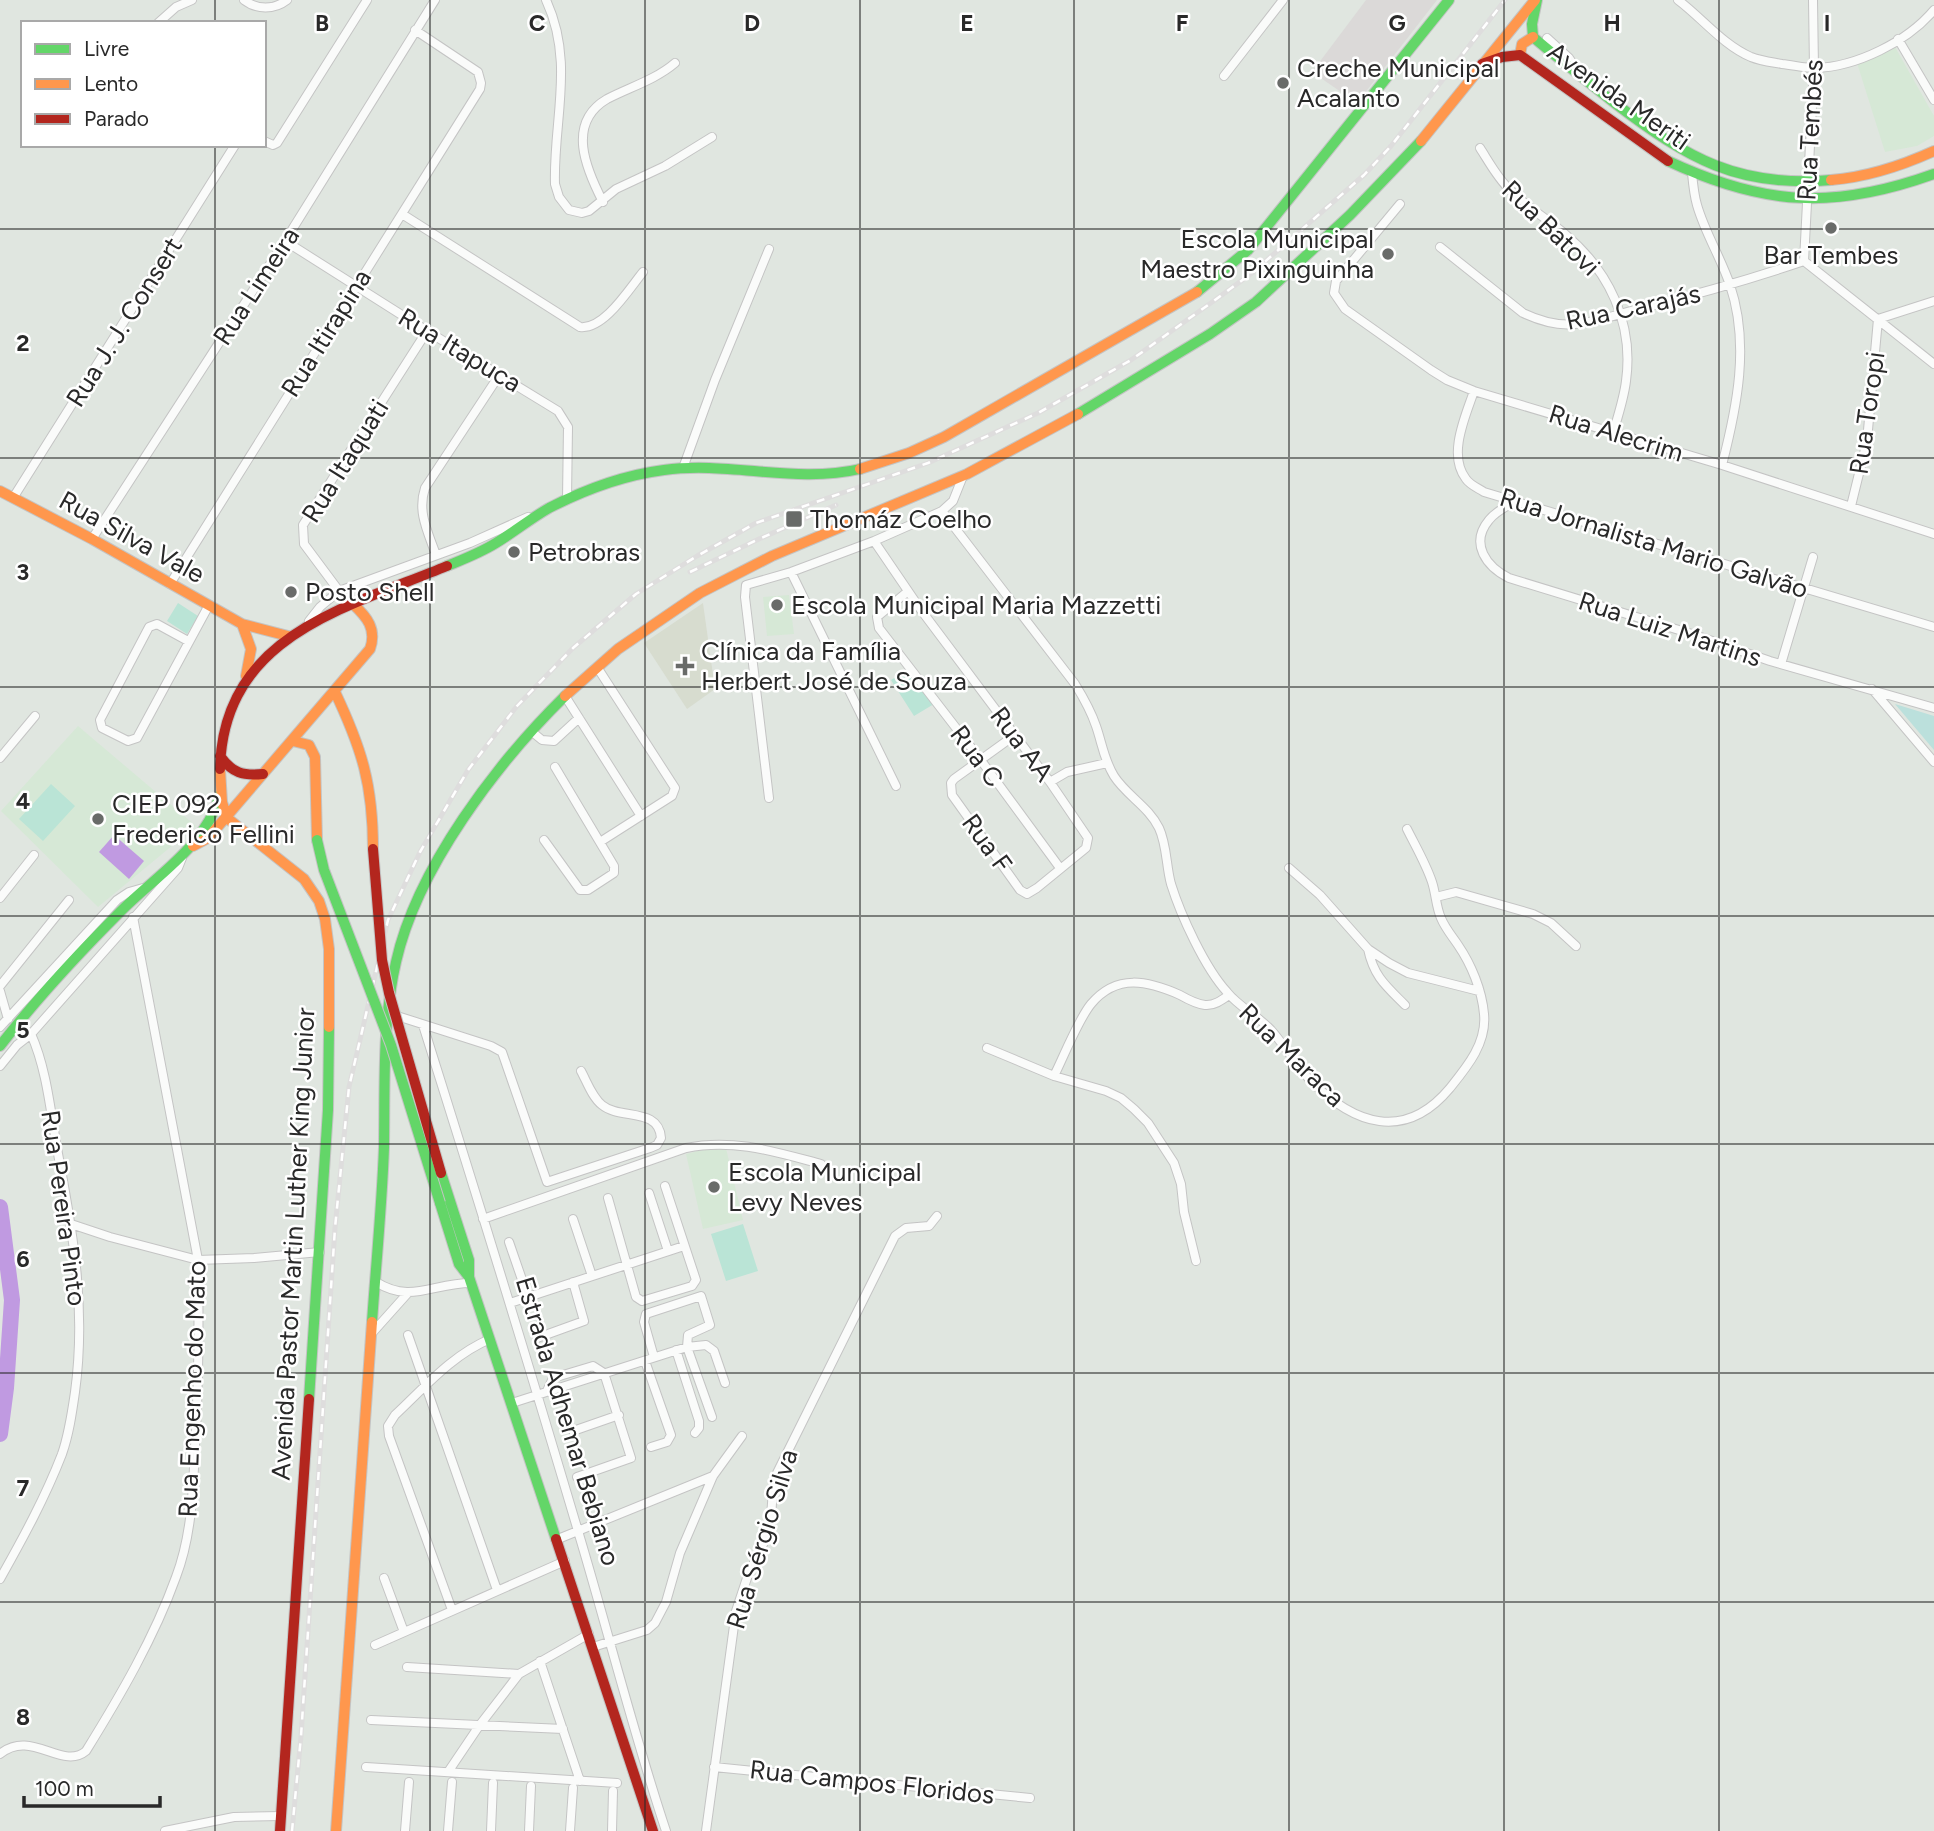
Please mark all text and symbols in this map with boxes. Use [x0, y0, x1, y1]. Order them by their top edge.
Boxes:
text: B [315, 9, 329, 37]
text: C [529, 9, 546, 37]
text: D [744, 9, 760, 37]
text: E [960, 9, 974, 37]
text: F [1176, 9, 1189, 37]
text: G [1388, 9, 1406, 37]
text: H [1603, 9, 1621, 37]
text: I [1824, 9, 1830, 37]
legend [21, 21, 266, 147]
street label: Avenida Meriti [1541, 35, 1697, 157]
text: Livre [84, 36, 129, 61]
place label: Creche Municipal Acalanto [1297, 52, 1499, 114]
street label: Rua Tembés [1790, 59, 1830, 201]
text: Lento [84, 71, 138, 96]
marker: Creche Municipal Acalanto [1275, 75, 1291, 91]
text: Parado [84, 106, 149, 131]
street label: Rua Batovi [1495, 174, 1607, 282]
marker: Bar Tembes [1823, 220, 1839, 236]
street label: Rua Limeira [206, 221, 306, 351]
place label: Escola Municipal Maestro Pixinguinha [1140, 223, 1374, 285]
street label: Rua J. J. Consert [59, 231, 189, 413]
place label: Bar Tembes [1764, 239, 1898, 271]
marker: Escola Municipal Maestro Pixinguinha [1380, 246, 1396, 262]
street label: Rua Itirapina [274, 263, 378, 403]
street label: Rua Carajás [1563, 277, 1703, 337]
street label: Rua Itapuca [393, 301, 527, 399]
text: 2 [16, 329, 30, 357]
street label: Rua Toropi [1843, 350, 1891, 476]
street label: Rua Itaquati [295, 393, 395, 529]
street label: Rua Alecrim [1545, 397, 1687, 469]
street label: Rua Jornalista Mario Galvão [1496, 481, 1812, 605]
street label: Rua Silva Vale [54, 484, 210, 590]
place label: Thomáz Coelho [810, 503, 992, 535]
marker: Thomáz Coelho [784, 509, 804, 529]
place label: Petrobras [528, 536, 640, 568]
marker: Petrobras [506, 544, 522, 560]
text: 3 [17, 558, 29, 586]
place label: Posto Shell [305, 576, 434, 608]
marker: Posto Shell [283, 584, 299, 600]
street label: Rua Luiz Martins [1575, 584, 1765, 674]
place label: Escola Municipal Maria Mazzetti [791, 589, 1161, 621]
marker: Escola Municipal Maria Mazzetti [769, 597, 785, 613]
place label: Clínica da Família Herbert José de Souza [701, 635, 967, 697]
marker: Clínica da Família Herbert José de Souza [675, 656, 695, 676]
street label: Rua AA [983, 700, 1061, 788]
street label: Rua C [943, 719, 1011, 793]
text: 4 [16, 787, 30, 815]
place label: CIEP 092 Frederico Fellini [112, 788, 295, 850]
street label: Rua F [955, 807, 1019, 879]
marker: CIEP 092 Frederico Fellini [90, 811, 106, 827]
street label: Rua Maraca [1232, 997, 1352, 1113]
street label: Avenida Pastor Martin Luther King Junior [265, 1007, 321, 1481]
text: 5 [16, 1016, 30, 1044]
street label: Rua Pereira Pinto [34, 1108, 94, 1308]
place label: Escola Municipal Levy Neves [728, 1156, 922, 1218]
marker: Escola Municipal Levy Neves [706, 1179, 722, 1195]
text: 6 [16, 1245, 30, 1273]
street label: Rua Engenho do Mato [172, 1260, 212, 1518]
street label: Estrada Adhemar Bebiano [509, 1273, 627, 1569]
street label: Rua Sérgio Silva [719, 1445, 805, 1633]
text: 7 [17, 1474, 30, 1502]
text: 8 [16, 1703, 30, 1731]
street label: Rua Campos Floridos [748, 1753, 996, 1811]
scale bar [24, 1764, 161, 1808]
text: 100 m [35, 1776, 94, 1801]

